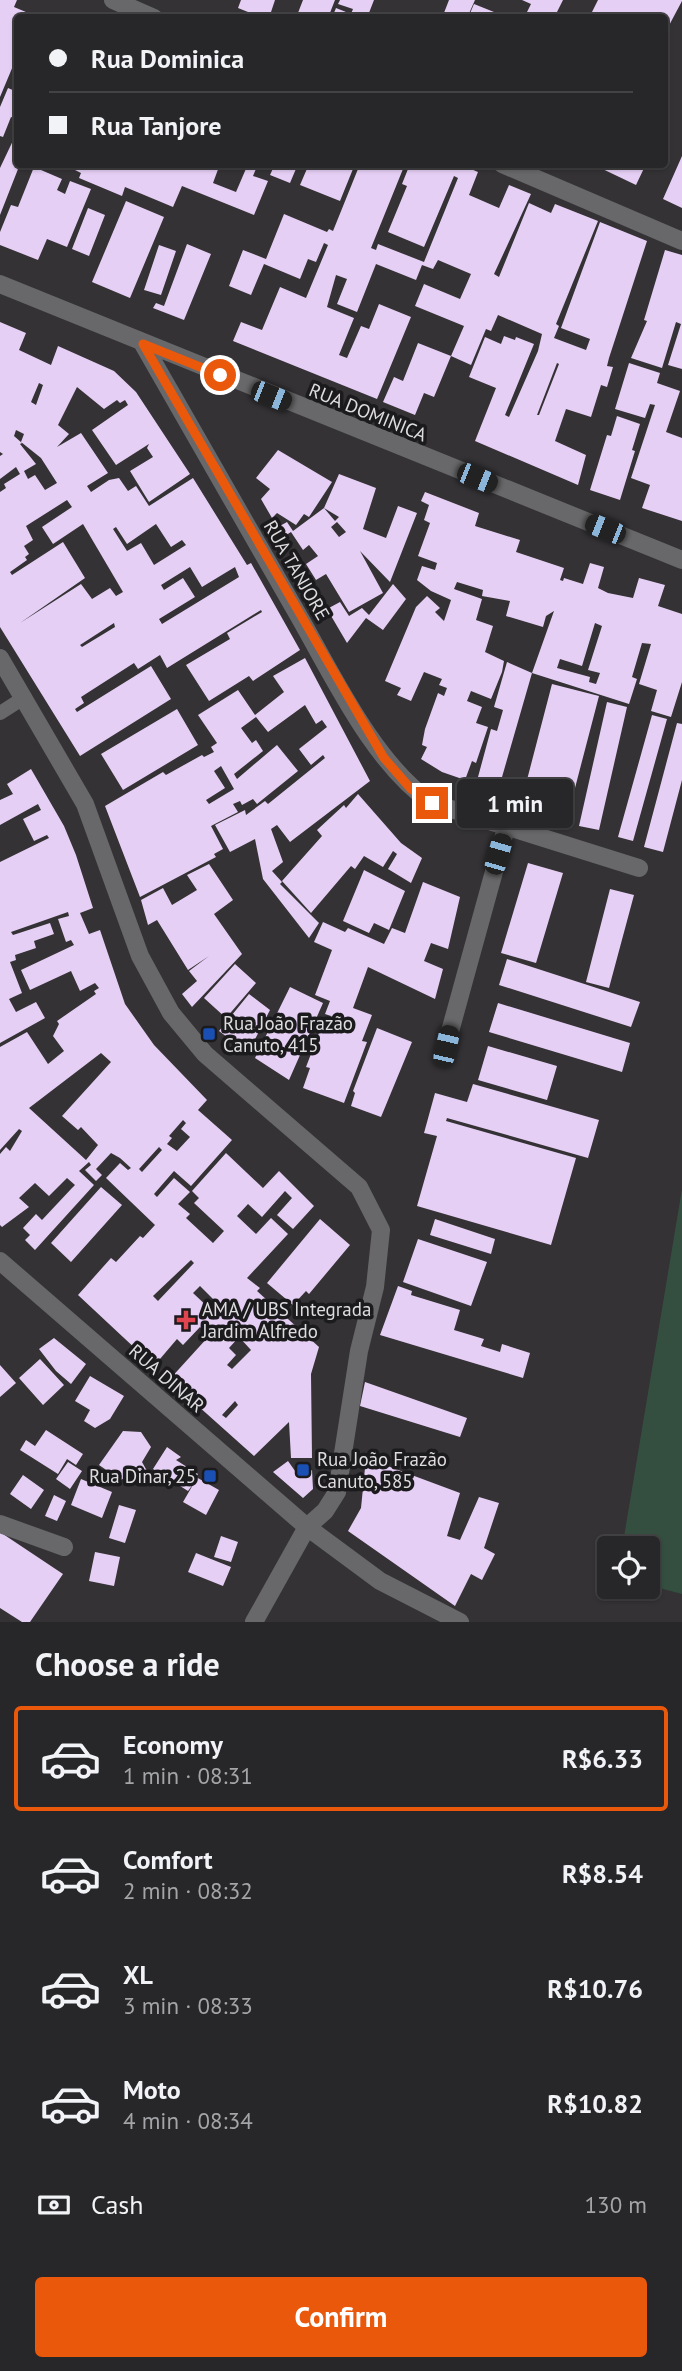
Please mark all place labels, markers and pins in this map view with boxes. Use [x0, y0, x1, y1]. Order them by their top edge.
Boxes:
place label: Rua João Frazão Canuto, 415 [223, 1011, 353, 1057]
marker: Rua João Frazão Canuto, 415 [201, 1026, 217, 1042]
place label: AMA / UBS Integrada Jardim Alfredo [201, 1297, 371, 1343]
marker: AMA / UBS Integrada Jardim Alfredo [176, 1310, 196, 1330]
place label: Rua João Frazão Canuto, 585 [317, 1447, 447, 1493]
marker: Rua João Frazão Canuto, 585 [295, 1462, 311, 1478]
place label: Rua Dinar, 25 [89, 1464, 196, 1488]
marker: Rua Dinar, 25 [202, 1468, 218, 1484]

